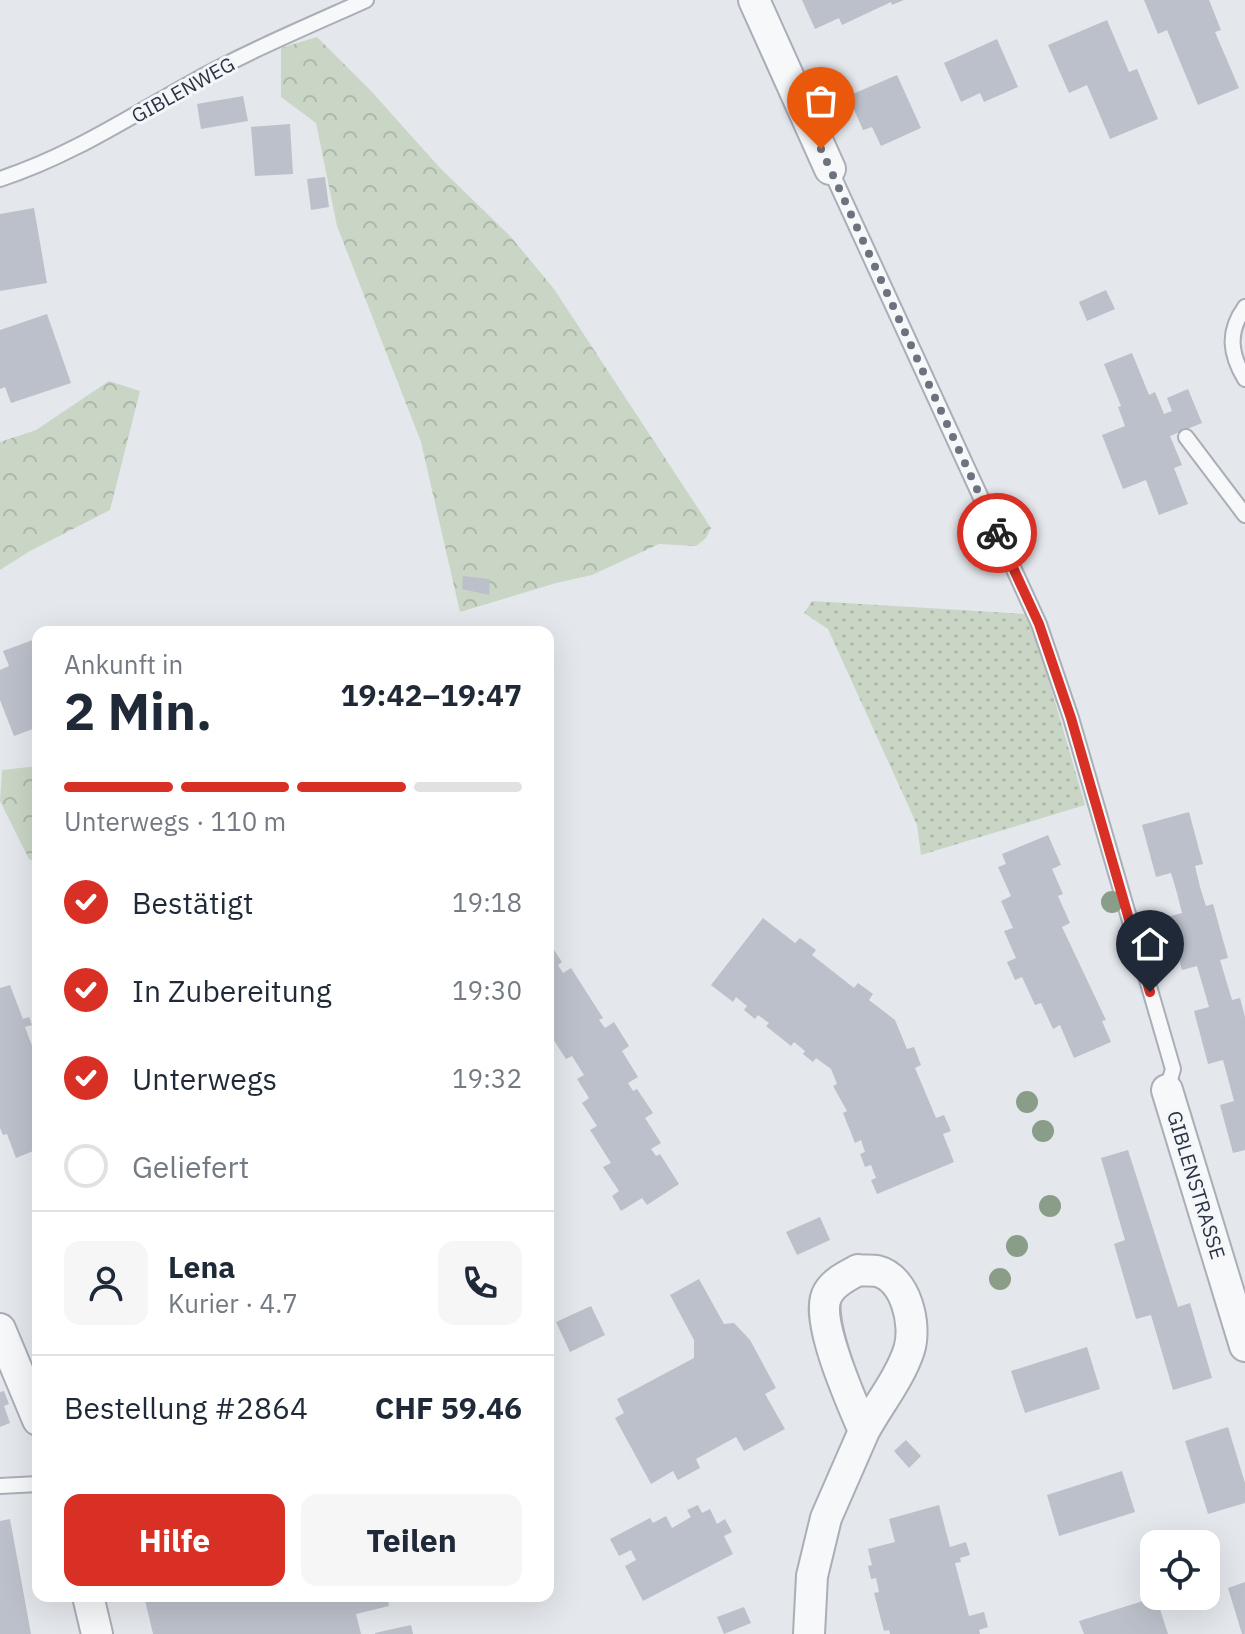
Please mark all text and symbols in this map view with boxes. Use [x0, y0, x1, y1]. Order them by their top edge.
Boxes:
street label: GIBLENWEG [126, 50, 239, 129]
pin [787, 67, 855, 149]
icon: bag [799, 79, 843, 123]
courier [957, 493, 1037, 573]
icon: bike [975, 511, 1019, 555]
text: Ankunft in [64, 647, 183, 681]
text: 19:42–19:47 [341, 675, 522, 714]
text: 2 Min. [64, 677, 212, 744]
text: Unterwegs · 110 m [64, 804, 286, 838]
icon: check [64, 880, 108, 924]
text: Bestätigt [132, 883, 253, 922]
text: 19:18 [452, 885, 522, 919]
pin [1116, 910, 1184, 992]
icon: home [1128, 922, 1172, 966]
icon: check [64, 968, 108, 1012]
text: In Zubereitung [132, 971, 332, 1010]
text: 19:30 [452, 973, 522, 1007]
icon: check [64, 1056, 108, 1100]
text: Unterwegs [132, 1059, 277, 1098]
text: 19:32 [452, 1061, 522, 1095]
street label: GIBLENSTRASSE [1161, 1107, 1232, 1262]
text: Geliefert [132, 1147, 249, 1186]
button: person [64, 1241, 148, 1325]
button: phone [438, 1241, 522, 1325]
text: Lena [168, 1247, 235, 1286]
text: Kurier · 4.7 [168, 1286, 298, 1320]
text: Bestellung #2864 [64, 1388, 308, 1427]
text: CHF 59.46 [375, 1388, 522, 1427]
button: Hilfe [64, 1494, 285, 1586]
button: Teilen [301, 1494, 522, 1586]
map controls [1140, 1530, 1220, 1610]
button: locate [1140, 1530, 1220, 1610]

